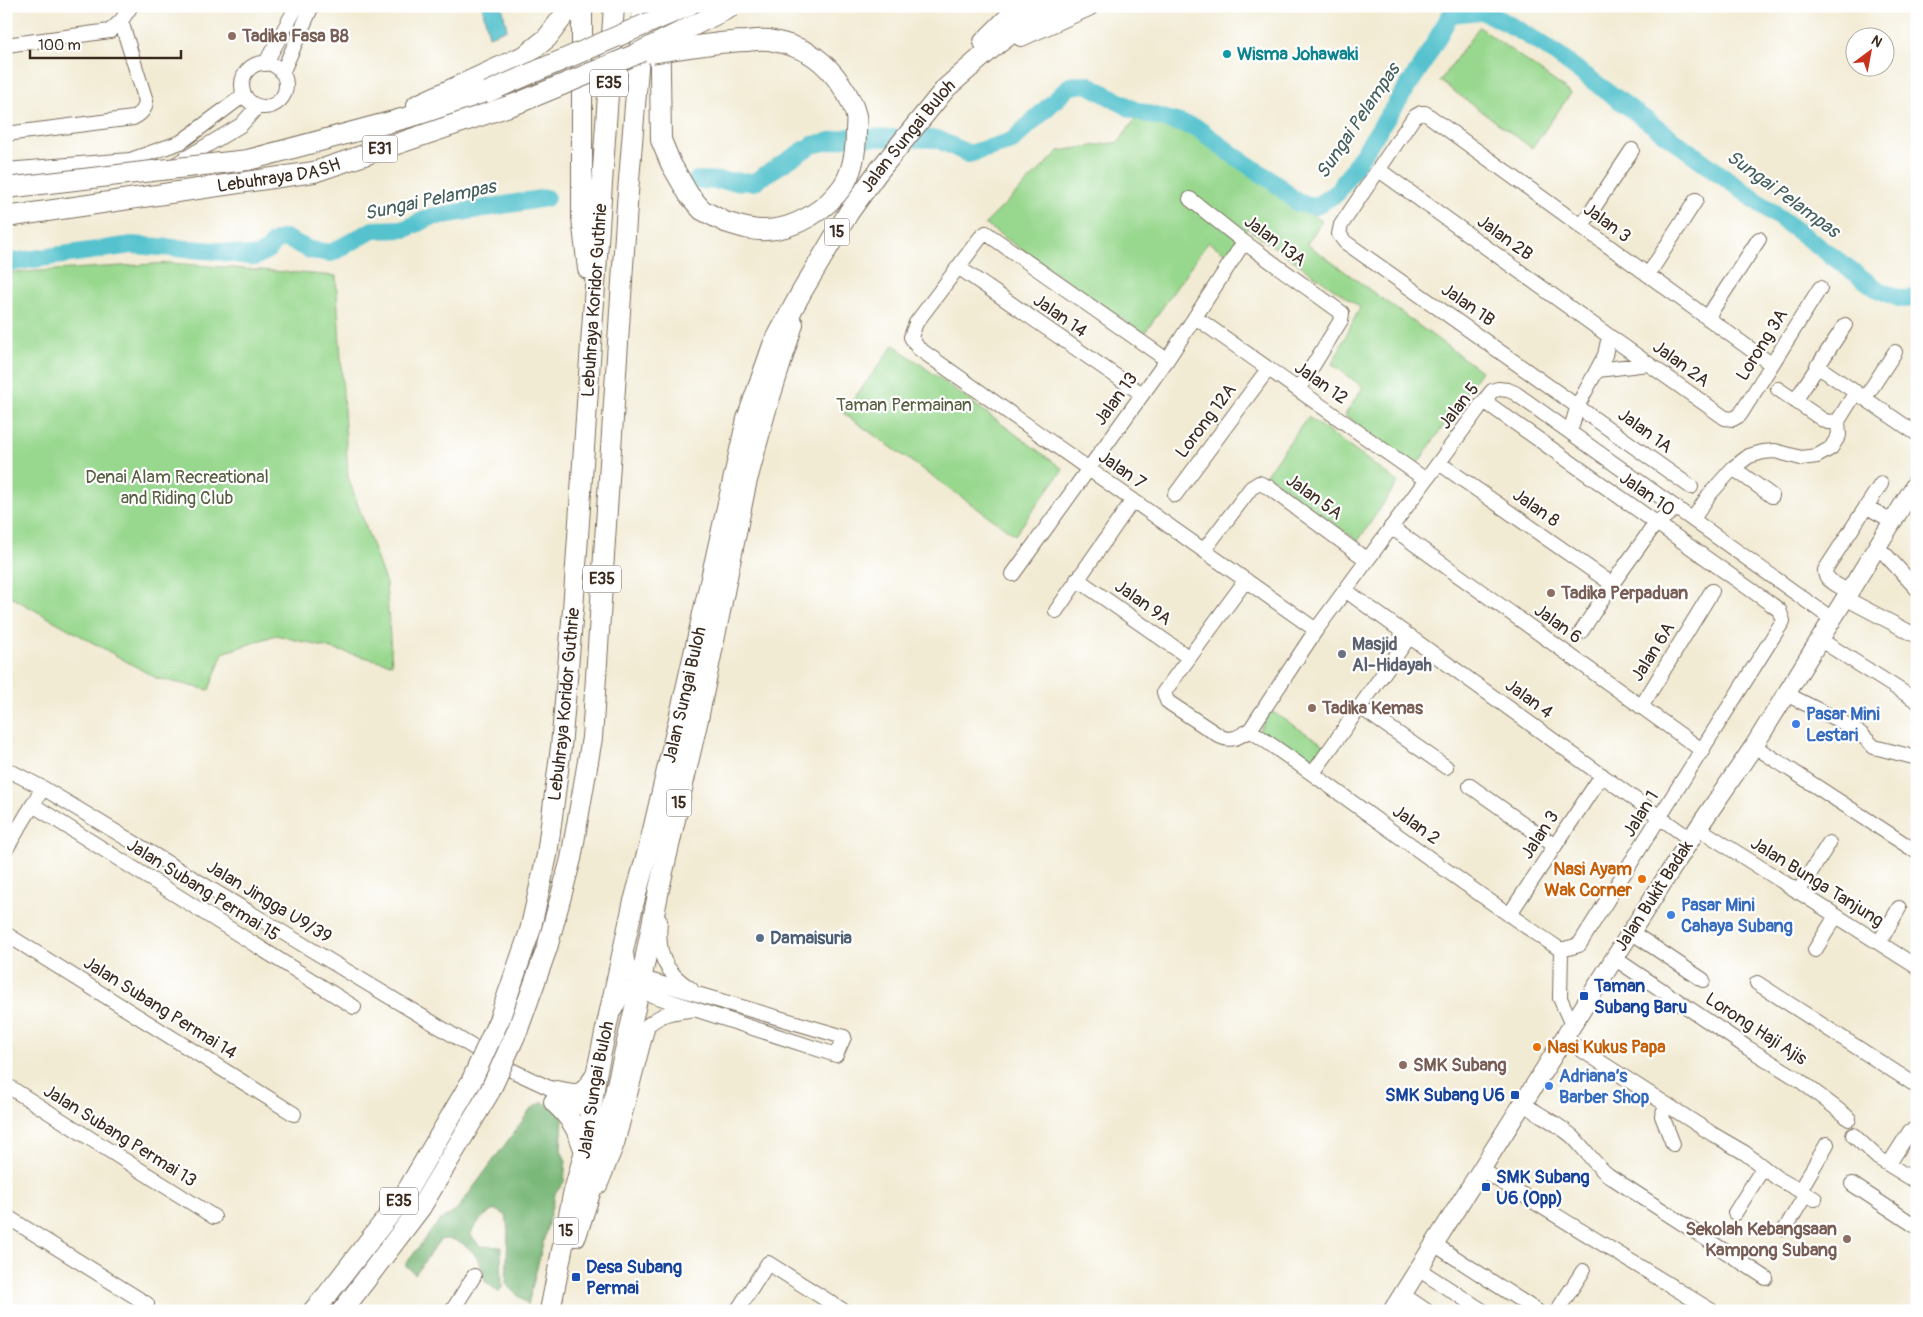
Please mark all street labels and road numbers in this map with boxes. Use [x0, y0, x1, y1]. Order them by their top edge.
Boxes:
road number: E35 [590, 70, 628, 96]
street label: Jalan Sungai Buloh [855, 74, 960, 197]
road number: E31 [362, 136, 398, 162]
street label: Lebuhraya DASH [216, 152, 344, 198]
street label: Jalan 3 [1579, 198, 1635, 248]
street label: Lebuhraya Koridor Guthrie [576, 203, 612, 398]
street label: Jalan 13A [1239, 210, 1311, 272]
street label: Jalan 2B [1473, 210, 1537, 266]
road number: 15 [824, 218, 850, 246]
street label: Jalan 1B [1437, 278, 1499, 332]
street label: Jalan 14 [1029, 289, 1092, 343]
street label: Lorong 3A [1731, 305, 1793, 385]
street label: Jalan 2A [1648, 336, 1714, 393]
street label: Jalan 12 [1290, 356, 1352, 410]
street label: Jalan 13 [1089, 368, 1143, 430]
street label: Jalan 5 [1434, 378, 1484, 434]
street label: Lorong 12A [1171, 379, 1242, 463]
street label: Jalan 1A [1613, 403, 1677, 459]
street label: Jalan 7 [1094, 445, 1151, 495]
street label: Jalan 10 [1615, 467, 1679, 521]
street label: Jalan 5A [1281, 469, 1347, 525]
street label: Jalan 8 [1508, 484, 1564, 532]
road number: E35 [583, 566, 621, 592]
street label: Jalan 9A [1110, 575, 1176, 631]
street label: Jalan 6 [1530, 599, 1586, 649]
street label: Lebuhraya Koridor Guthrie [543, 606, 585, 802]
street label: Jalan 6A [1626, 618, 1680, 686]
street label: Jalan Sungai Buloh [658, 624, 711, 765]
street label: Jalan 4 [1501, 674, 1558, 724]
street label: Jalan 1 [1618, 787, 1664, 841]
road number: 15 [666, 790, 692, 816]
street label: Jalan 2 [1388, 800, 1444, 850]
street label: Jalan 3 [1516, 806, 1564, 864]
street label: Jalan Bunga Tanjung [1746, 832, 1888, 932]
street label: Jalan Subang Permai 15 [122, 834, 284, 946]
street label: Jalan Bukit Badak [1610, 836, 1699, 956]
street label: Jalan Jingga U9/39 [202, 855, 336, 949]
street label: Jalan Subang Permai 14 [79, 951, 242, 1065]
street label: Lorong Haji Ajis [1701, 988, 1811, 1070]
street label: Jalan Sungai Buloh [572, 1019, 619, 1161]
street label: Jalan Subang Permai 13 [39, 1080, 201, 1192]
road number: E35 [380, 1188, 418, 1214]
road number: 15 [554, 1218, 578, 1244]

